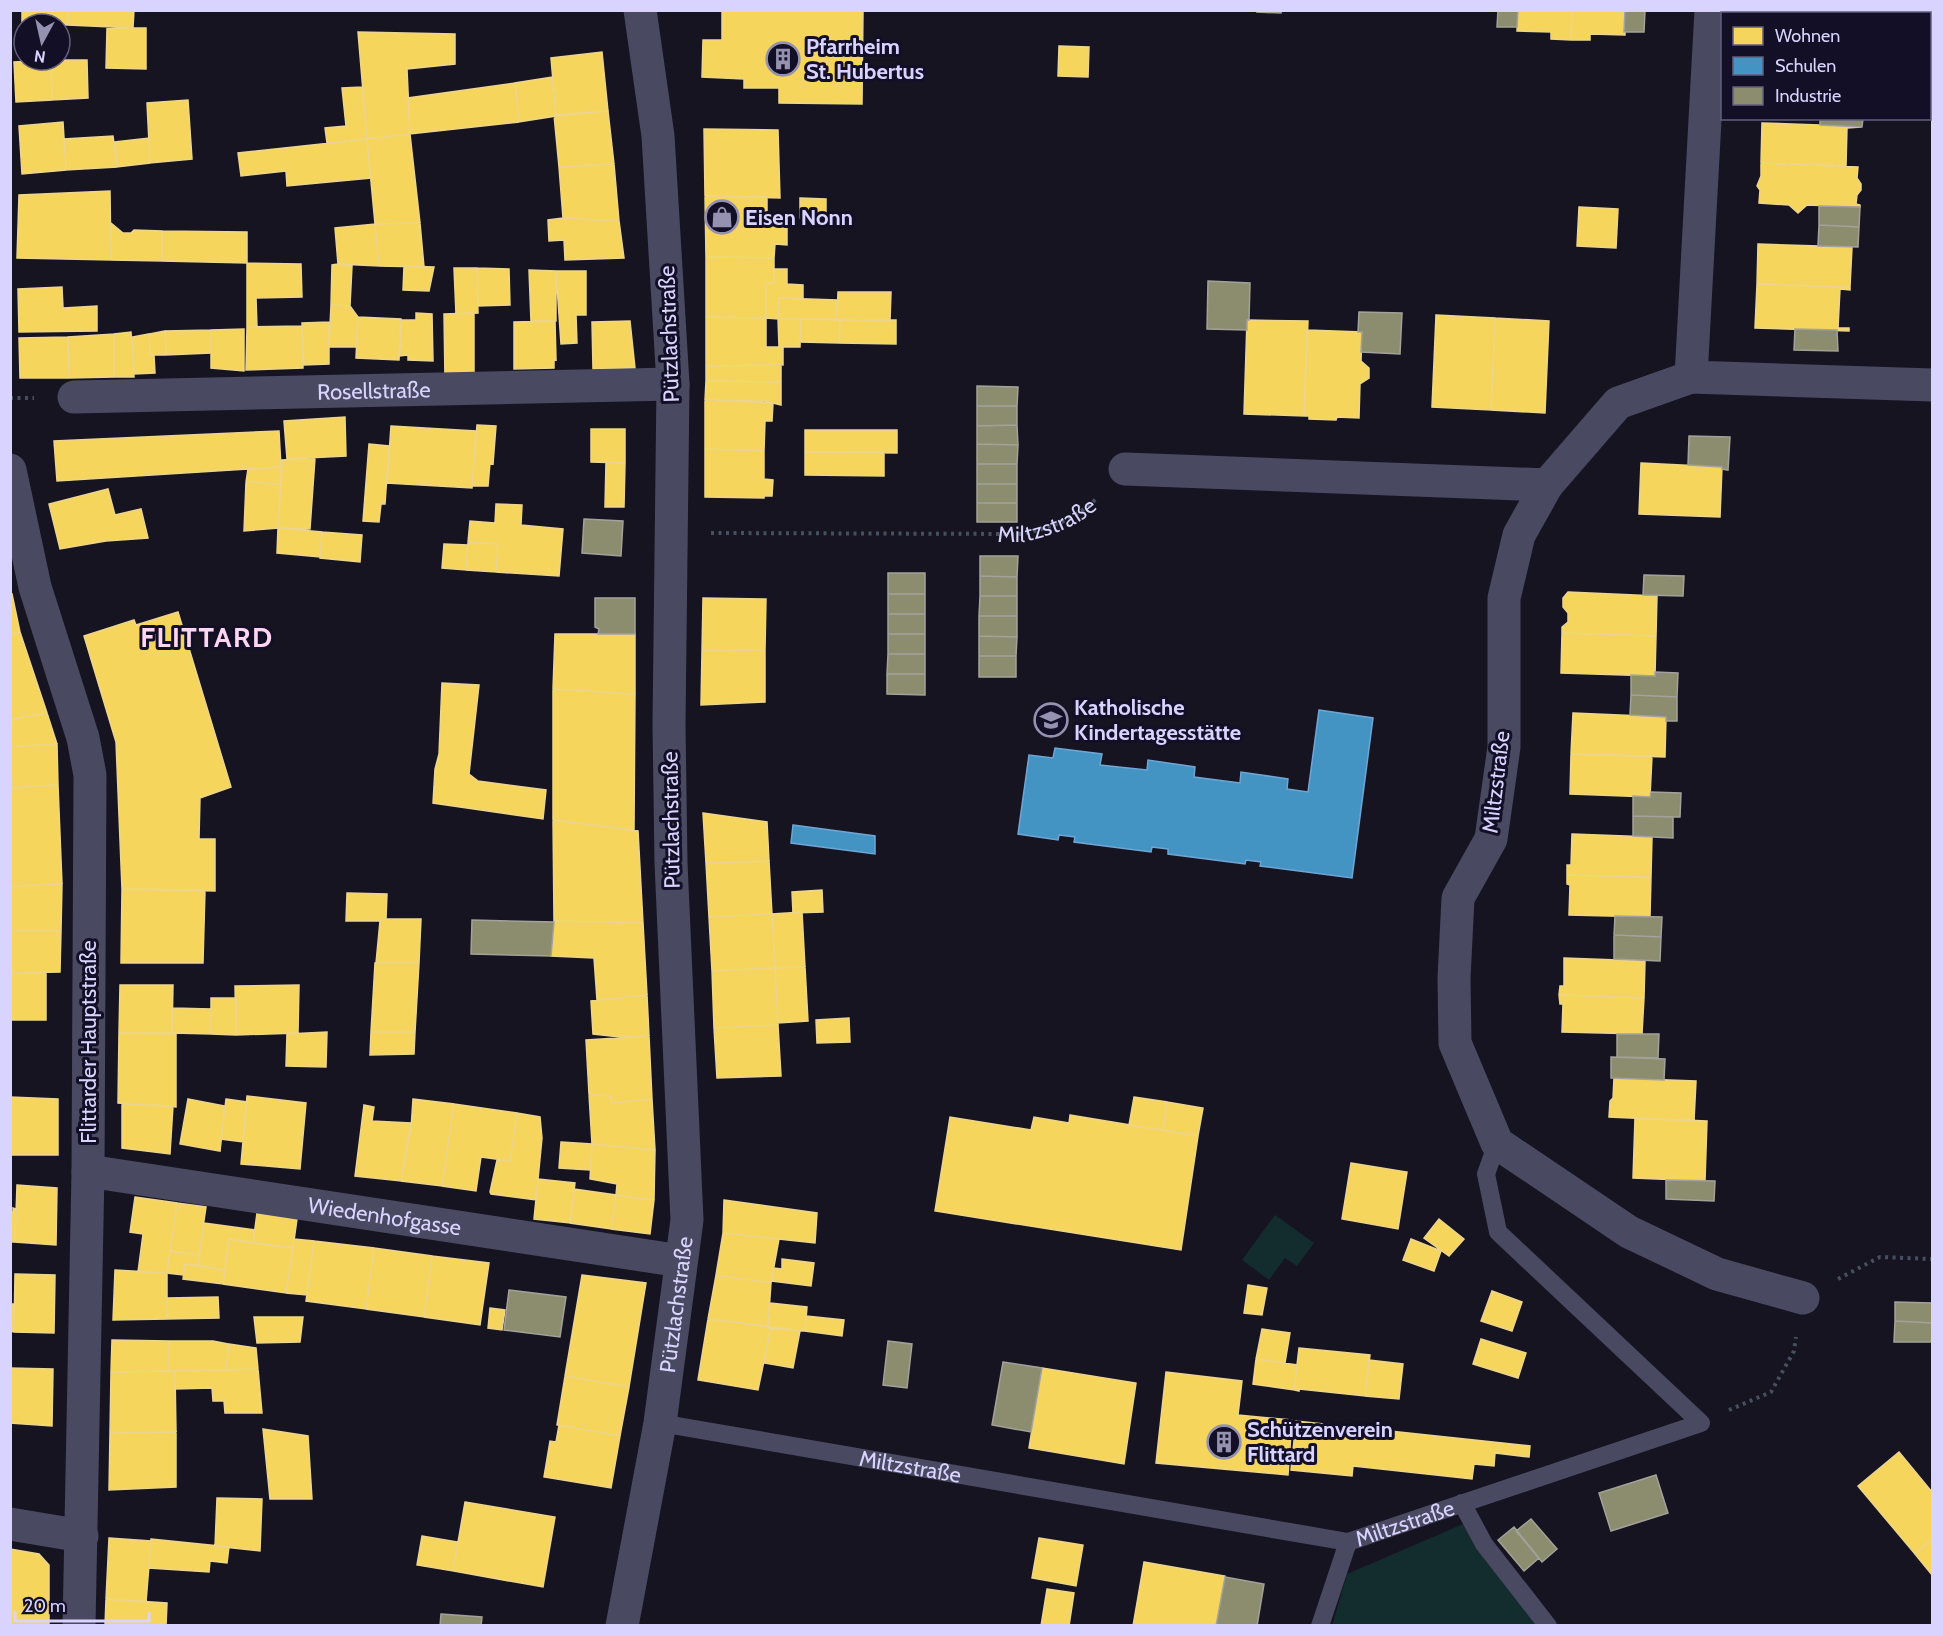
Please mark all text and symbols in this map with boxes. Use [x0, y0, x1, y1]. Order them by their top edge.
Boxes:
north arrow [12, 12, 72, 72]
legend [1721, 12, 1931, 120]
text: Wohnen [1775, 25, 1840, 47]
place label: Pfarrheim St. Hubertus [806, 33, 924, 85]
building icon: Pfarrheim St. Hubertus [765, 41, 801, 77]
text: N [33, 46, 47, 67]
text: Schulen [1775, 55, 1836, 77]
text: Industrie [1775, 85, 1841, 107]
shop icon: Eisen Nonn [704, 199, 740, 235]
place label: Eisen Nonn [745, 204, 853, 231]
street label: Pützlachstraße [653, 265, 685, 403]
street label: Rosellstraße [317, 376, 431, 405]
street label: Miltzstraße [997, 492, 1101, 548]
district label: FLITTARD [140, 620, 274, 654]
place label: Katholische Kindertagesstätte [1074, 694, 1241, 746]
school or university icon: Katholische Kindertagesstätte [1033, 702, 1069, 738]
street label: Miltzstraße [1476, 729, 1516, 835]
street label: Pützlachstraße [656, 751, 686, 889]
street label: Flittarder Hauptstraße [75, 940, 102, 1144]
street label: Wiedenhofgasse [306, 1191, 463, 1241]
street label: Pützlachstraße [653, 1235, 698, 1374]
place label: Schützenverein Flittard [1247, 1416, 1393, 1468]
building icon: Schützenverein Flittard [1206, 1424, 1242, 1460]
street label: Miltzstraße [857, 1444, 963, 1488]
street label: Miltzstraße [1352, 1494, 1458, 1552]
scale bar [15, 1585, 148, 1623]
text: 20 m [24, 1595, 66, 1617]

